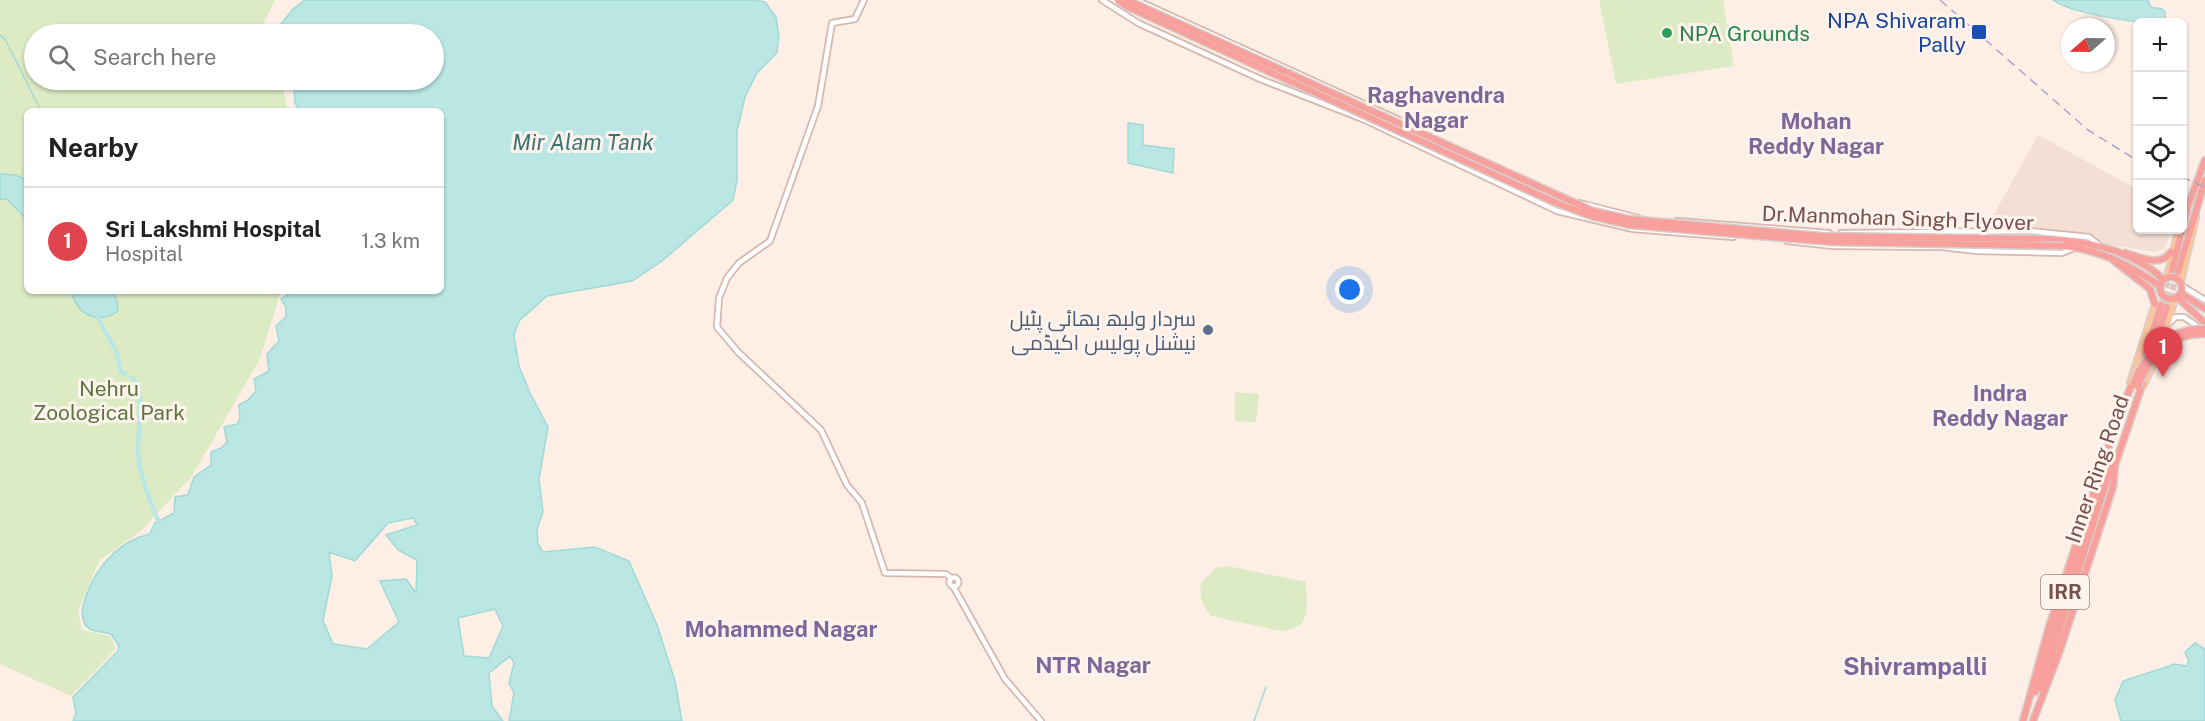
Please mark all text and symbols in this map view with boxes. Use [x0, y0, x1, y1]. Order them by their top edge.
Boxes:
place label: NPA Shivaram Pally [1827, 8, 1966, 57]
north arrow [2061, 18, 2115, 72]
map controls [2133, 18, 2187, 234]
button: + [2133, 18, 2187, 72]
place label: NPA Grounds [1679, 21, 1810, 46]
marker: NPA Shivaram Pally [1970, 23, 1988, 41]
search box [24, 24, 444, 90]
marker: NPA Grounds [1660, 26, 1674, 40]
icon: search [45, 41, 78, 74]
text: Search here [93, 44, 217, 70]
button: − [2133, 72, 2187, 126]
district label: Raghavendra Nagar [1367, 82, 1505, 133]
district label: Mohan Reddy Nagar [1748, 108, 1884, 159]
button: locate [2133, 126, 2187, 180]
water label: Mir Alam Tank [512, 129, 654, 155]
text: Nearby [48, 132, 138, 163]
button: layers [2133, 180, 2187, 234]
street label: Dr.Manmohan Singh Flyover [1761, 201, 2035, 235]
text: Sri Lakshmi Hospital [105, 216, 322, 242]
text: 1 [63, 229, 72, 253]
text: 1.3 km [361, 229, 420, 253]
text: Hospital [105, 242, 183, 266]
your location [1335, 275, 1364, 304]
place label: سردار ولبھ بھائی پٹیل نیشنل پولیس اکیڈمی [1010, 306, 1196, 357]
marker: سردار ولبھ بھائی پٹیل نیشنل پولیس اکیڈمی [1201, 323, 1215, 337]
pin: 1 [2144, 328, 2182, 377]
park label: Nehru Zoological Park [33, 376, 185, 425]
district label: Indra Reddy Nagar [1932, 380, 2068, 431]
street label: Inner Ring Road [2060, 392, 2134, 546]
road number: IRR [2041, 575, 2089, 609]
district label: Mohammed Nagar [684, 616, 878, 642]
district label: NTR Nagar [1035, 652, 1151, 678]
district label: Shivrampalli [1843, 652, 1987, 680]

